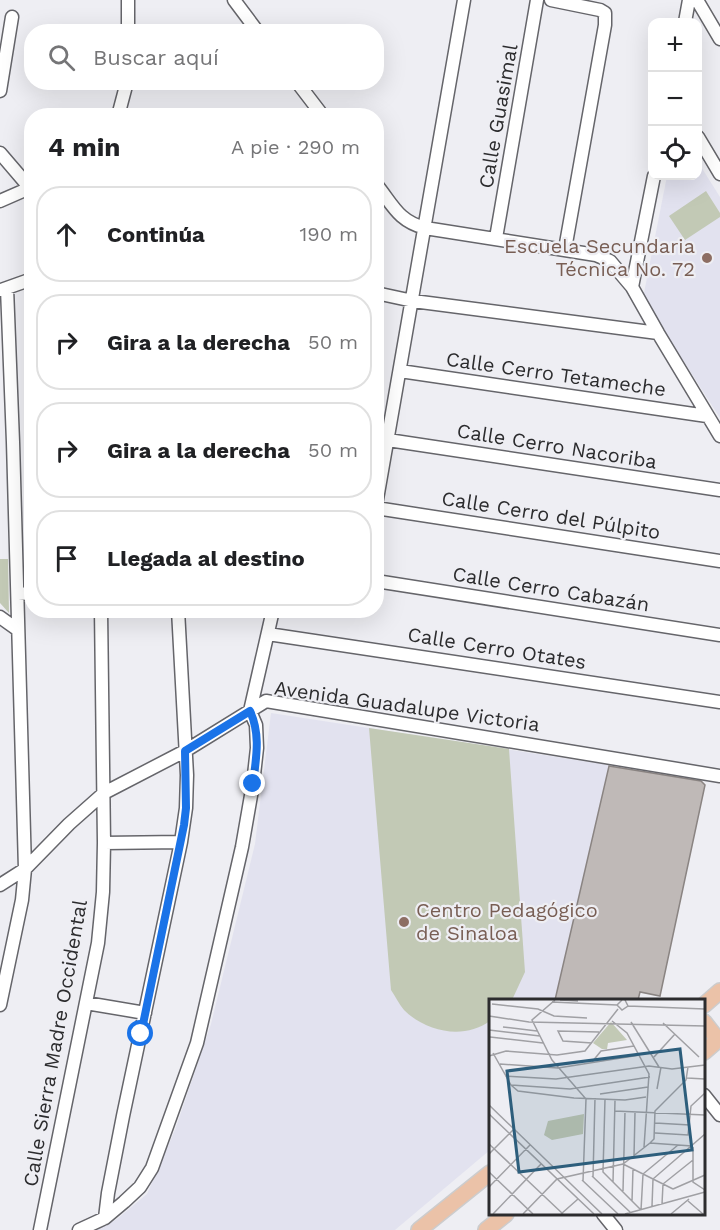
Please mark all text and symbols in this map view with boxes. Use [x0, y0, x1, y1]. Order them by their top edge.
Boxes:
map controls [648, 18, 702, 180]
button: + [648, 18, 702, 72]
search box [24, 24, 384, 90]
icon: search [45, 41, 78, 74]
street label: Calle Guasimal [473, 42, 523, 190]
text: Buscar aquí [93, 45, 219, 70]
button: − [648, 72, 702, 126]
button: locate [648, 126, 702, 180]
text: 4 min [48, 132, 120, 162]
text: A pie · 290 m [231, 135, 360, 159]
icon: ahead [50, 218, 83, 251]
text: Continúa [107, 222, 205, 247]
text: 190 m [300, 222, 358, 246]
place label: Escuela Secundaria Técnica No. 72 [504, 234, 695, 281]
marker: Escuela Secundaria Técnica No. 72 [700, 251, 714, 265]
icon: right [50, 326, 83, 359]
text: Gira a la derecha [107, 330, 290, 355]
text: 50 m [308, 330, 358, 354]
street label: Calle Cerro Tetameche [445, 347, 667, 401]
street label: Calle Cerro Nacoriba [455, 418, 659, 474]
icon: right [50, 434, 83, 467]
text: Gira a la derecha [107, 438, 290, 463]
text: 50 m [308, 438, 358, 462]
street label: Calle Cerro del Púlpito [440, 486, 662, 544]
icon: arrive [50, 542, 83, 575]
text: Llegada al destino [107, 546, 305, 571]
street label: Calle Cerro Cabazán [451, 562, 651, 616]
street label: Calle Cerro Otates [406, 622, 588, 674]
street label: Avenida Guadalupe Victoria [273, 675, 541, 737]
route end [239, 770, 265, 796]
street label: Calle Sierra Madre Occidental [18, 898, 92, 1188]
place label: Centro Pedagógico de Sinaloa [416, 898, 598, 945]
marker: Centro Pedagógico de Sinaloa [397, 915, 411, 929]
inset map [489, 999, 705, 1215]
route start [127, 1020, 153, 1046]

